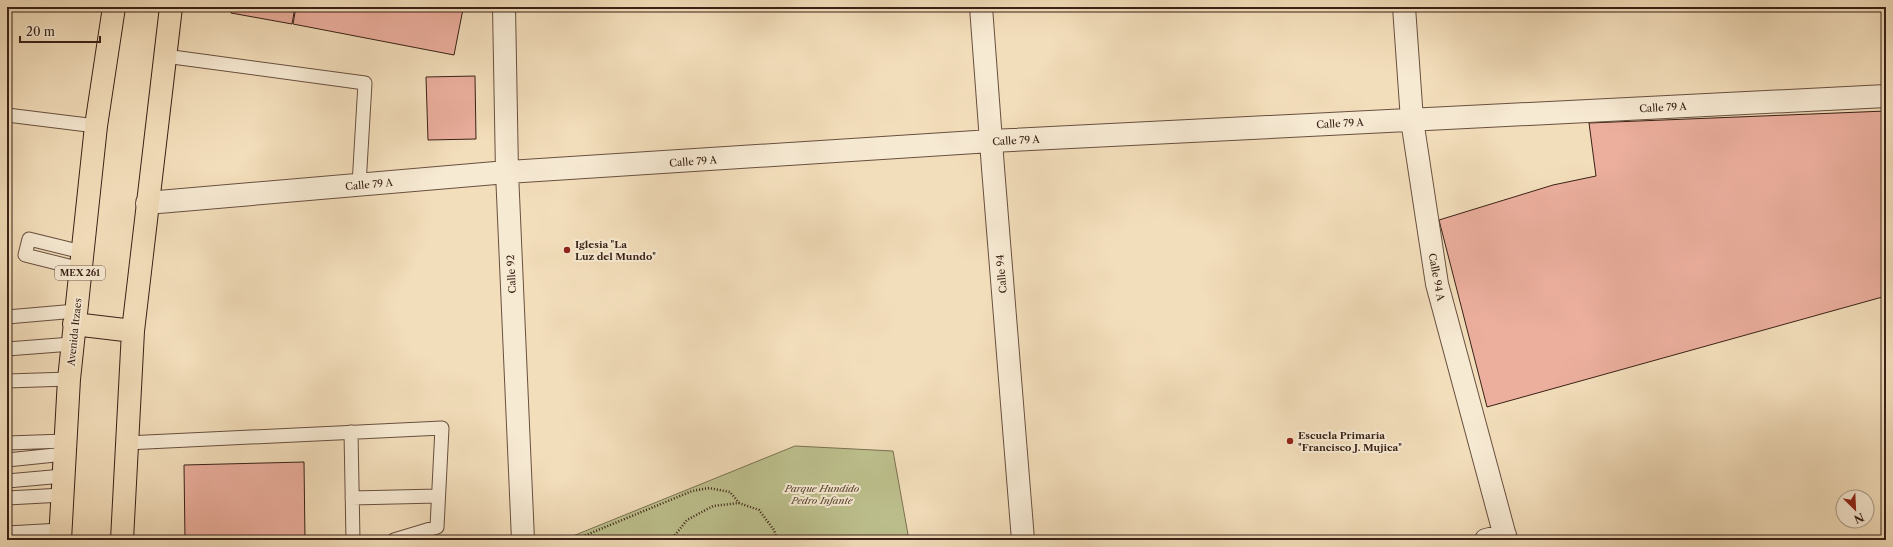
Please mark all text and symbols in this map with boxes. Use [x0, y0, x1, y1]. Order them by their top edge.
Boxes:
scale bar [20, 18, 100, 44]
text: 20 m [26, 24, 55, 39]
street label: Calle 79 A [1639, 100, 1688, 115]
street label: Calle 79 A [1316, 116, 1365, 131]
street label: Calle 79 A [992, 133, 1041, 148]
street label: Calle 79 A [669, 153, 718, 170]
street label: Calle 79 A [345, 176, 394, 193]
place label: Iglesia "La Luz del Mundo" [575, 238, 656, 263]
marker: Iglesia "La Luz del Mundo" [562, 245, 572, 255]
street label: Calle 94 A [1426, 252, 1448, 303]
street label: Calle 92 [504, 254, 519, 294]
street label: Calle 94 [993, 254, 1010, 294]
road number: MEX 261 [55, 266, 105, 280]
street label: Avenida Itzaes [64, 297, 85, 368]
place label: Escuela Primaria "Francisco J. Mujica" [1298, 429, 1402, 454]
marker: Escuela Primaria "Francisco J. Mujica" [1285, 436, 1295, 446]
park label: Parque Hundido Pedro Infante [784, 482, 860, 507]
north arrow [1835, 489, 1875, 529]
text: N [1851, 510, 1866, 527]

